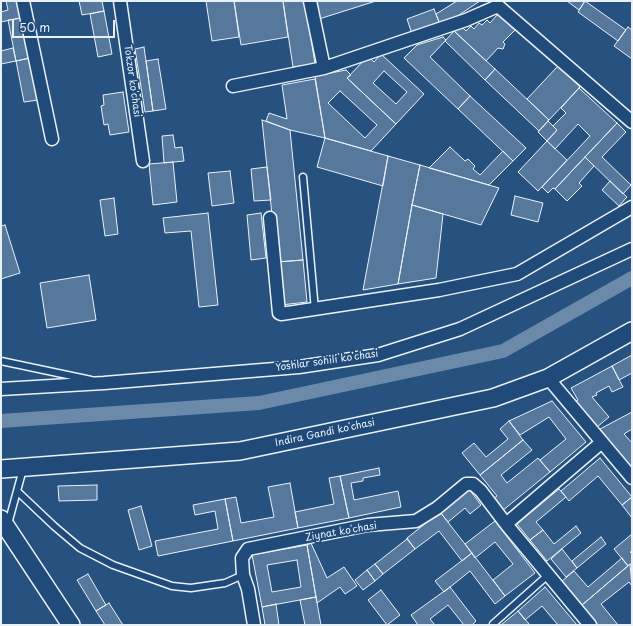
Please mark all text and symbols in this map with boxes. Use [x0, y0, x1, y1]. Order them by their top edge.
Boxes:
scale bar [14, 12, 117, 38]
text: 50 m [19, 18, 50, 36]
street label: Tokzor koʻchasi [121, 44, 143, 118]
street label: Yoshlar sohili koʻchasi [275, 348, 379, 374]
street label: Indira Gandi koʻchasi [274, 417, 376, 449]
street label: Ziynat koʻchasi [304, 520, 378, 544]

